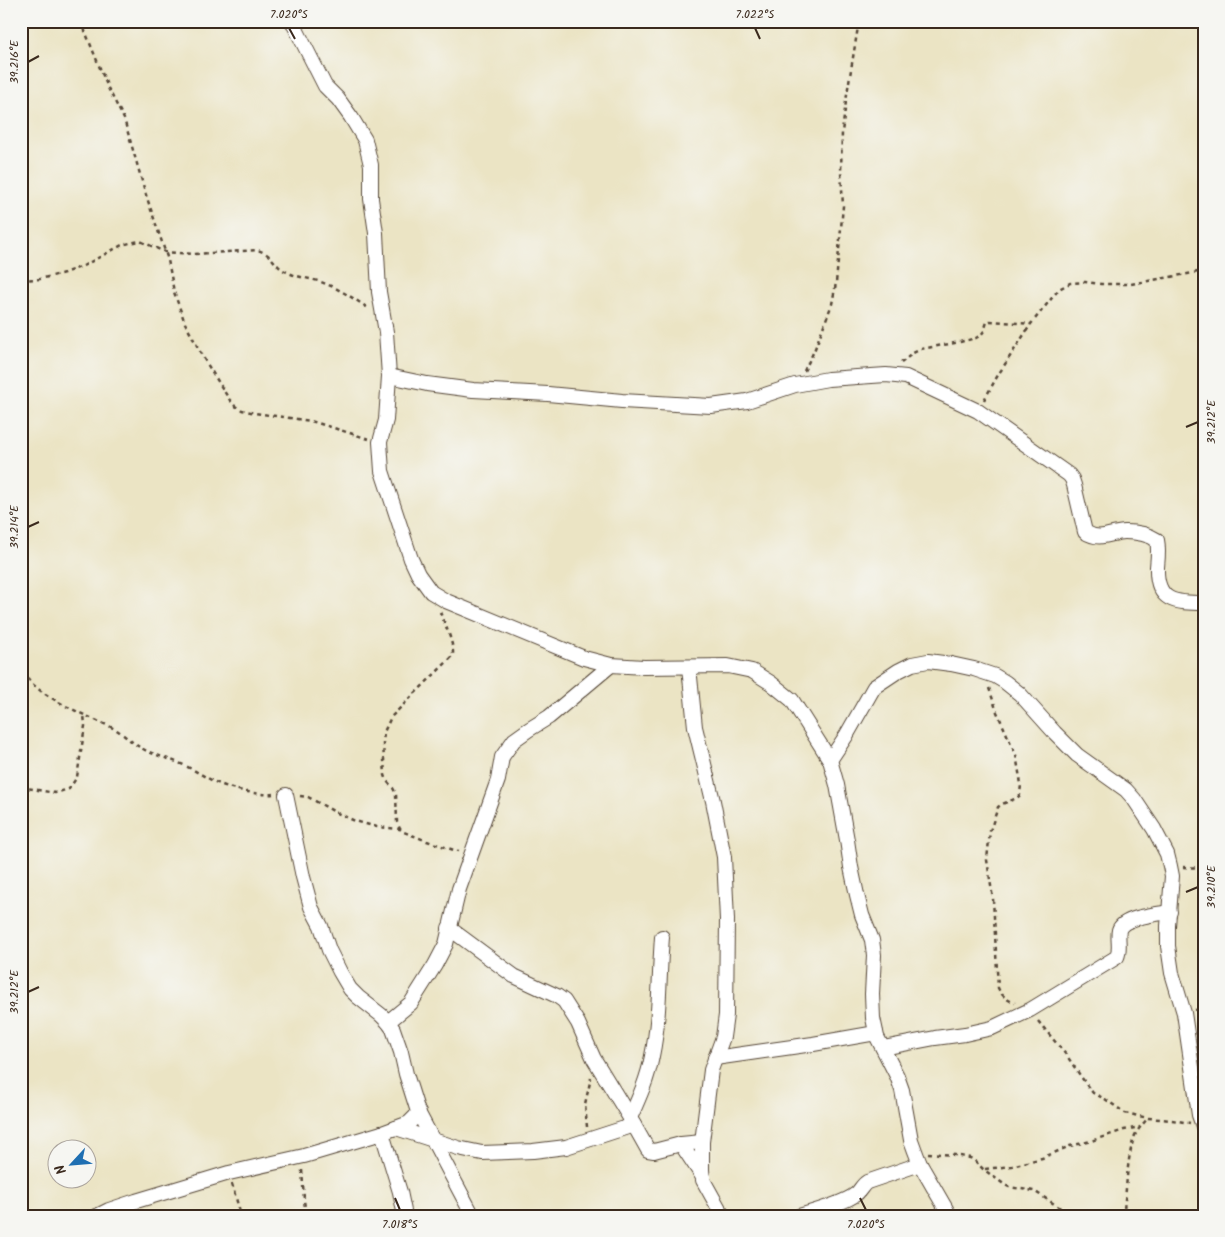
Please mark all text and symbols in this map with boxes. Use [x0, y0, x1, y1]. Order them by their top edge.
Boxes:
text: 7.020°S [270, 5, 309, 24]
text: 7.022°S [736, 5, 775, 24]
text: 39.216°E [5, 39, 24, 84]
text: 39.212°E [1202, 399, 1221, 444]
text: 39.214°E [5, 504, 24, 549]
text: 39.210°E [1202, 864, 1221, 909]
text: 39.212°E [5, 969, 24, 1014]
north arrow [48, 1140, 98, 1190]
text: N [49, 1160, 73, 1178]
text: 7.018°S [382, 1215, 419, 1234]
text: 7.020°S [847, 1215, 886, 1234]

